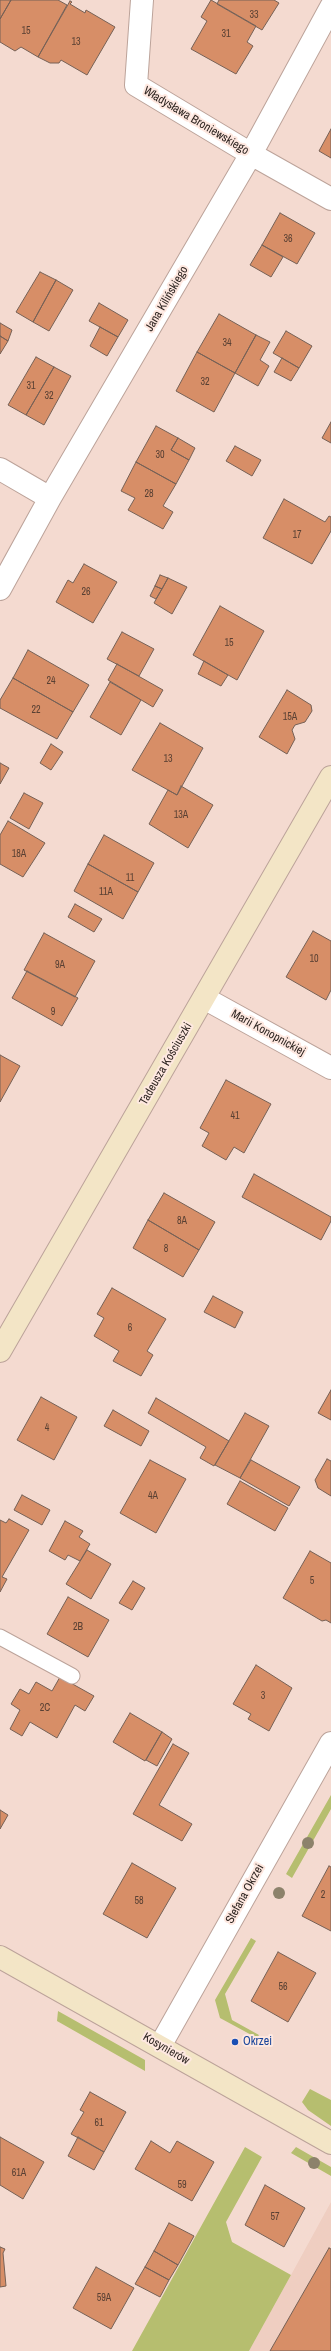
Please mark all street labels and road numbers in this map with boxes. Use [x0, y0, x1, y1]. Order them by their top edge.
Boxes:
street label: Władysława Broniewskiego [141, 84, 251, 158]
street label: Jana Kilińskiego [143, 264, 191, 334]
street label: Marii Konopnickiej [229, 1007, 307, 1059]
street label: Tadeusza Kościuszki [137, 1020, 195, 1108]
street label: Stefana Okrzei [223, 1862, 267, 1926]
street label: Kosynierów [140, 2030, 192, 2068]

